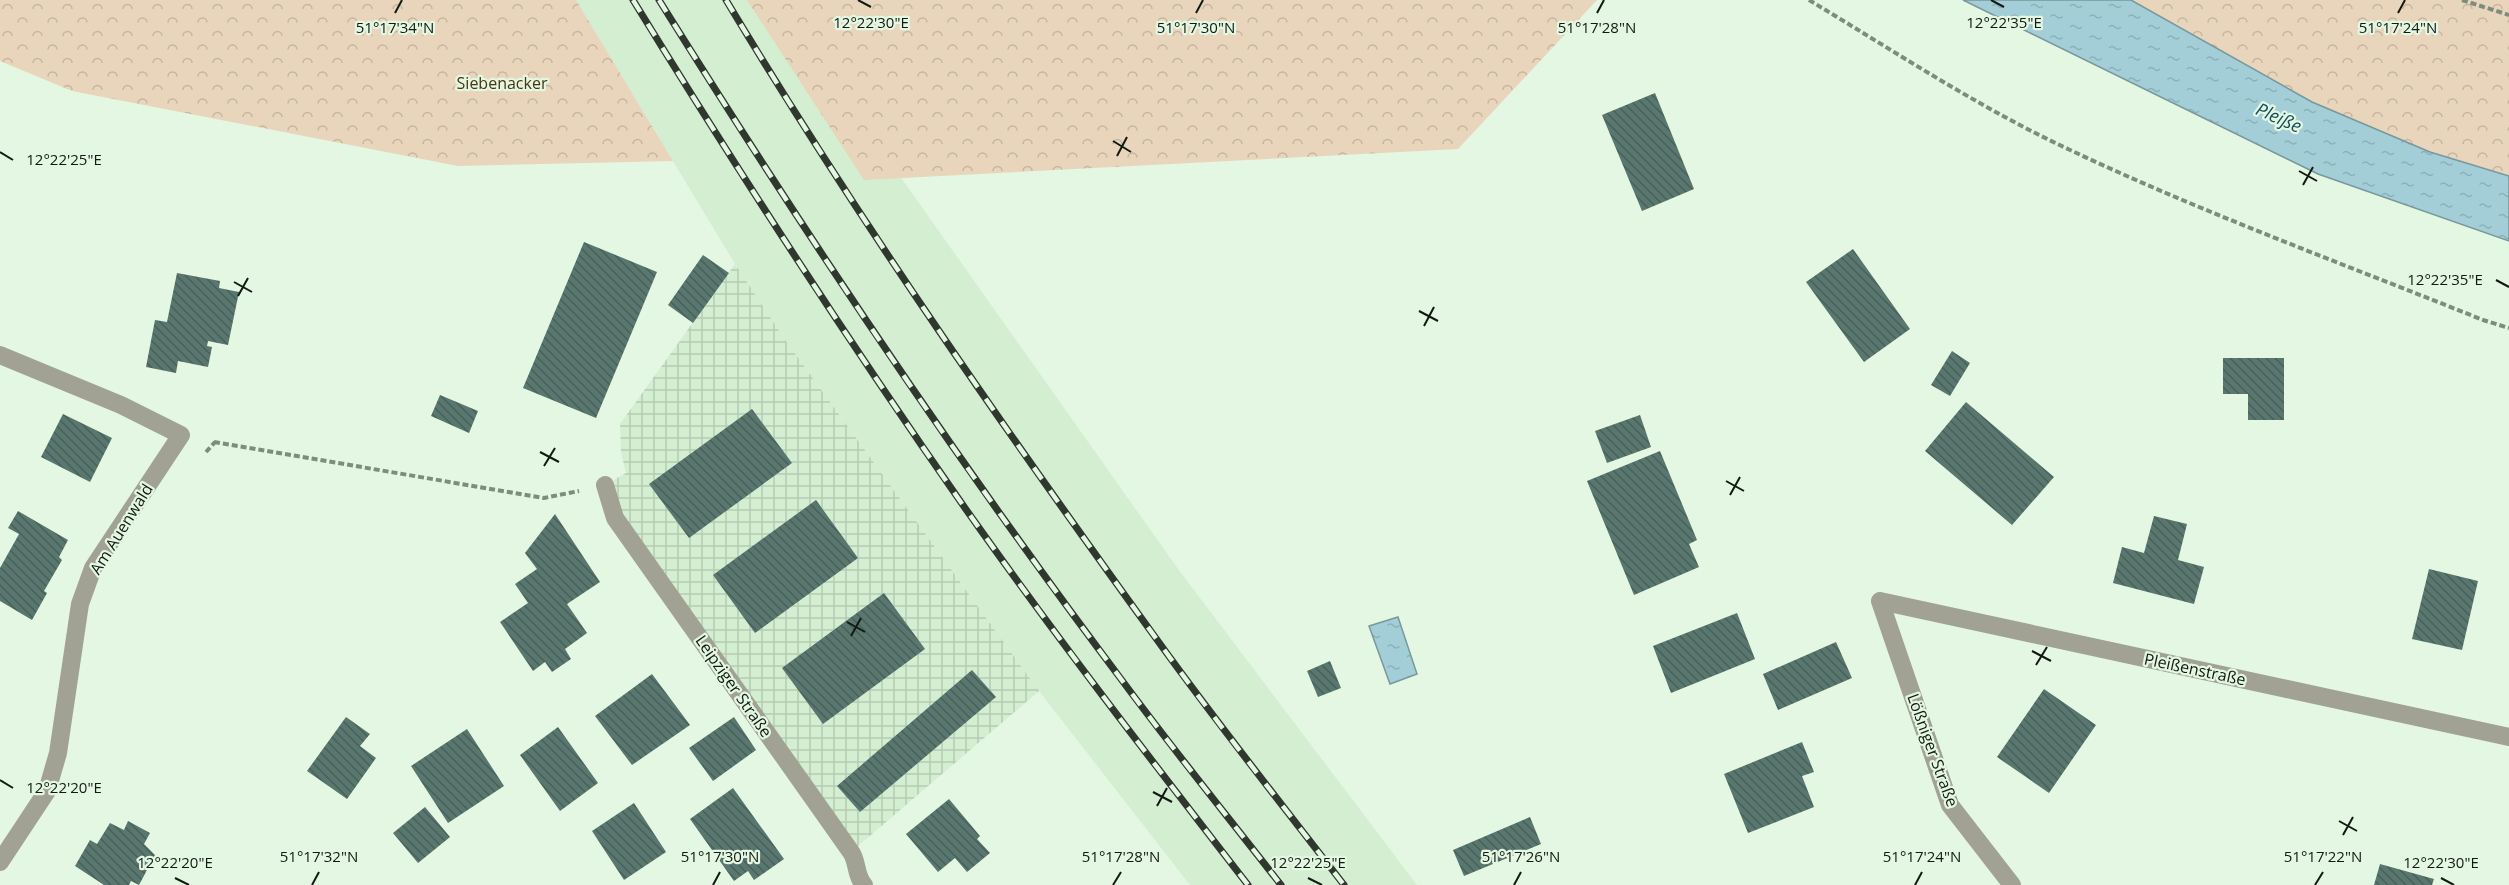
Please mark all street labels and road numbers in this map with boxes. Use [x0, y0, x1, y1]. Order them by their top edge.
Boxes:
street label: Am Auenwald [84, 480, 158, 578]
street label: Leipziger Straße [691, 631, 777, 741]
street label: Pleißenstraße [2142, 648, 2248, 690]
street label: Lößniger Straße [1902, 690, 1964, 810]

